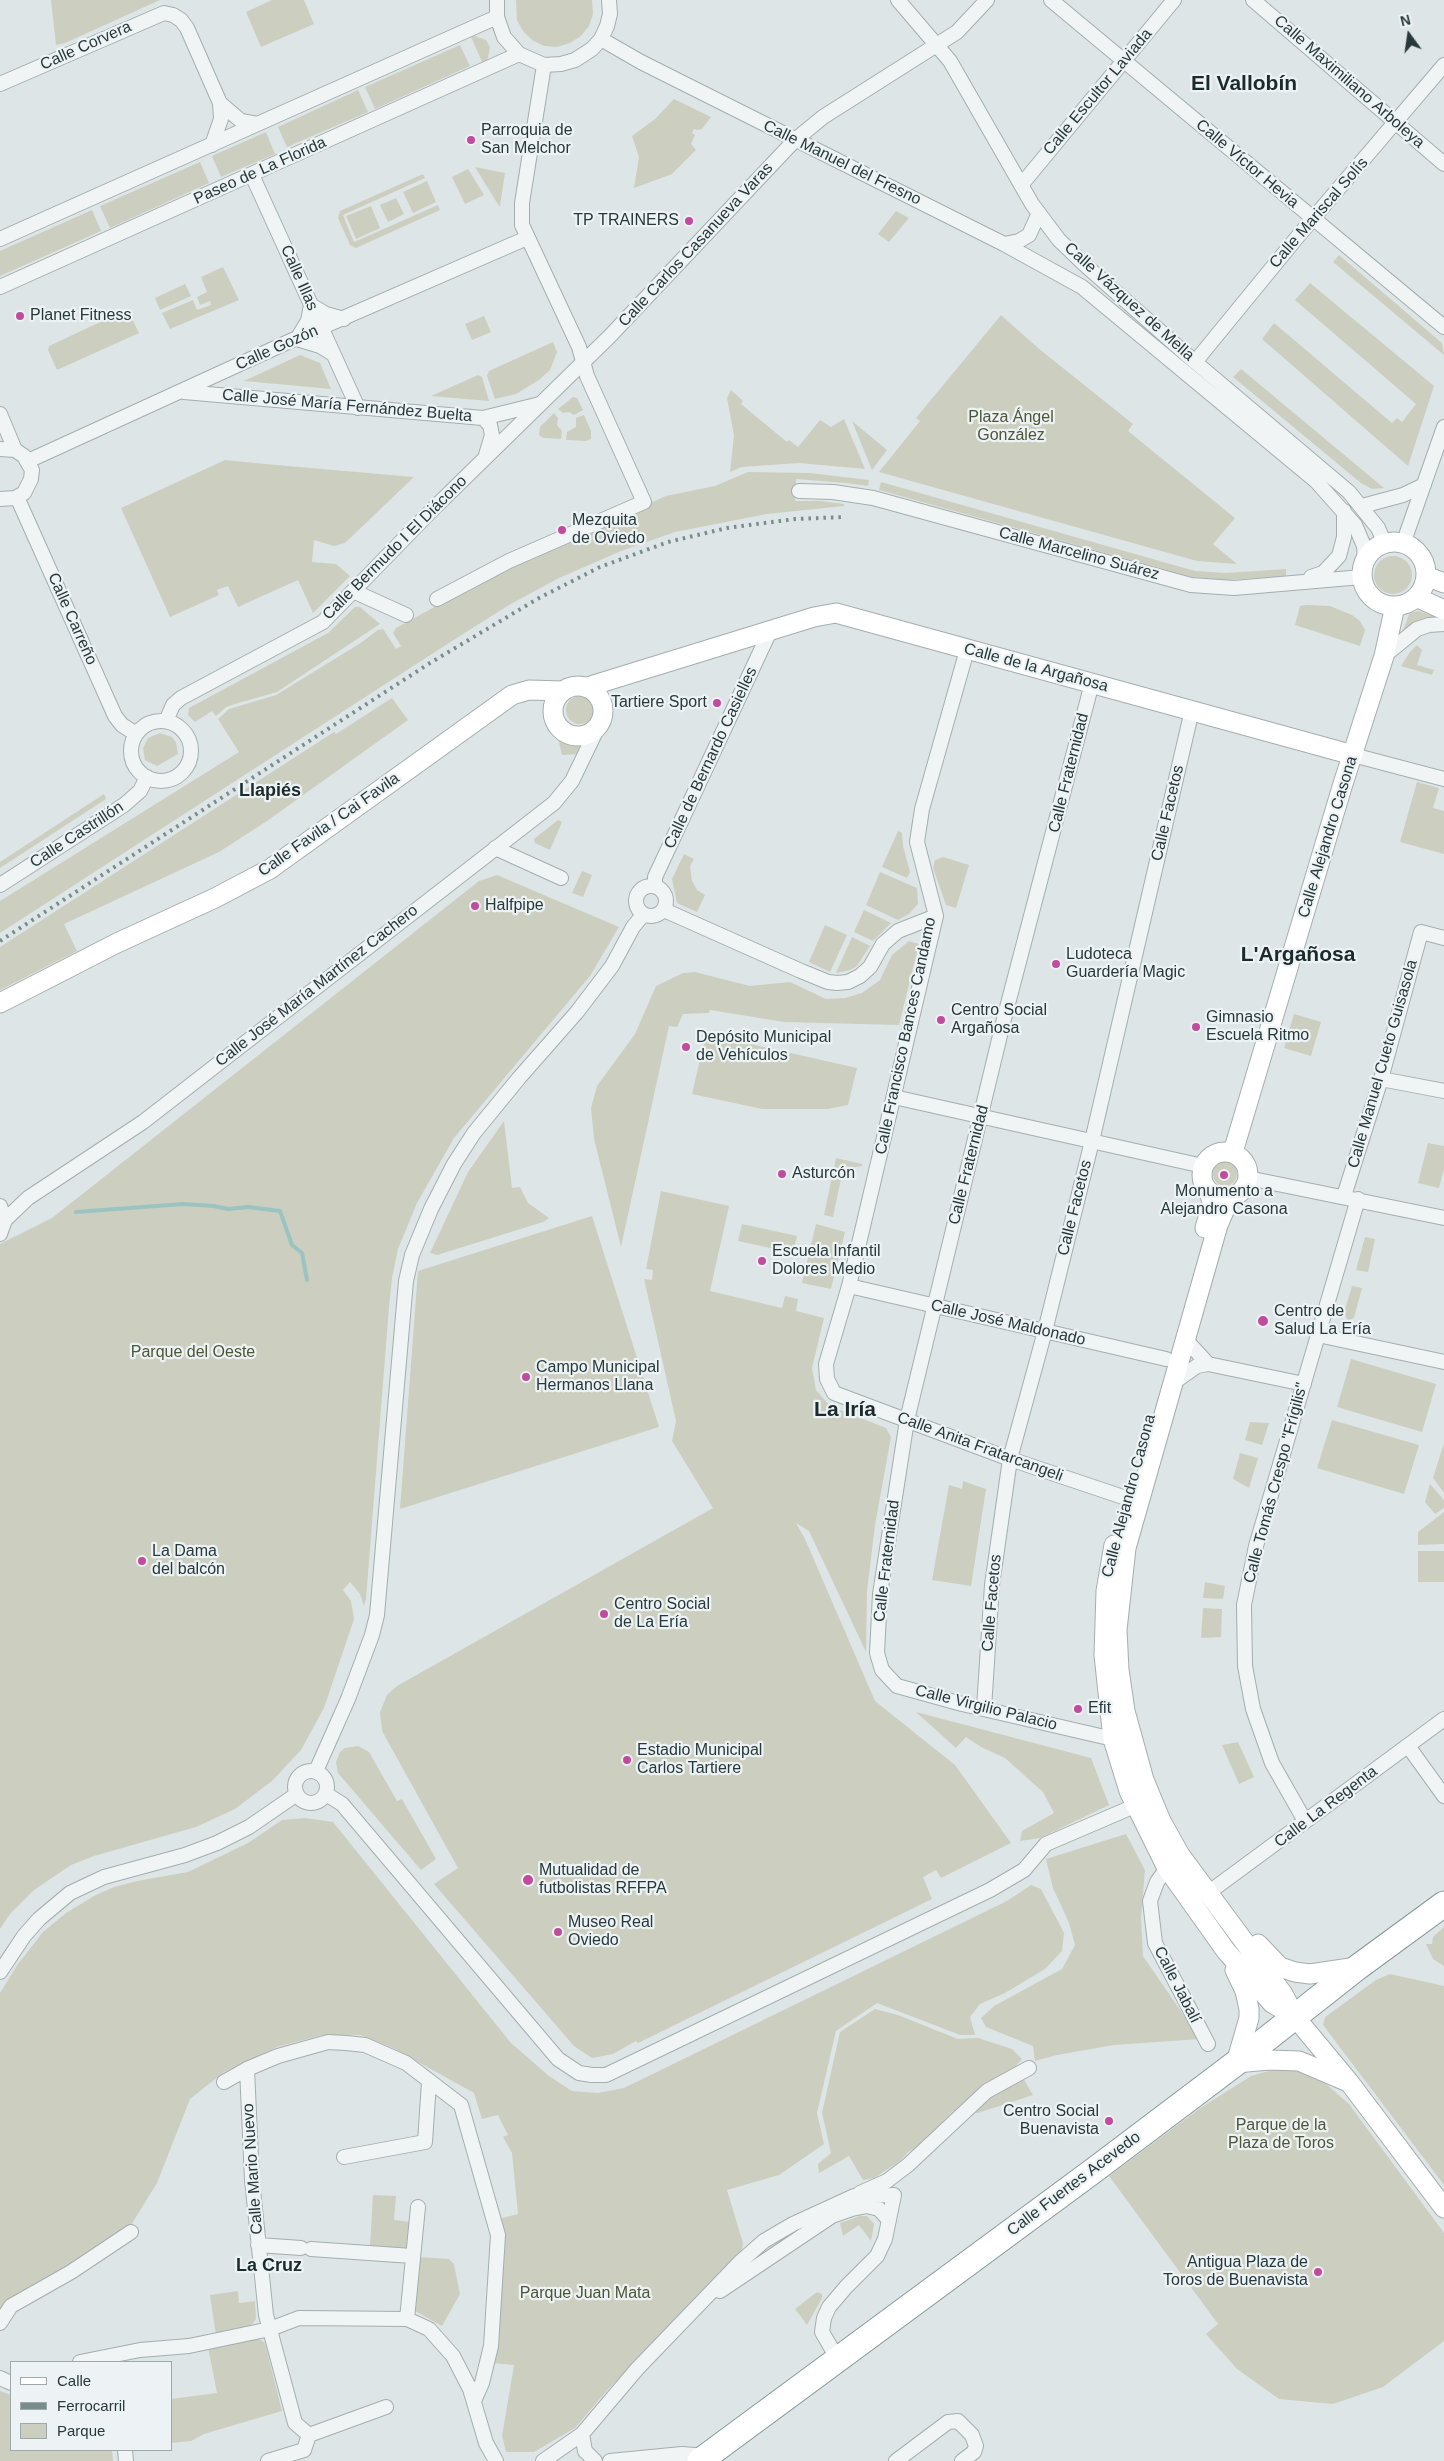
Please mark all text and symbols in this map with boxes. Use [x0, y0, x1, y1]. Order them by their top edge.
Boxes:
north arrow [1384, 10, 1434, 60]
street label: Calle Maximiliano Arboleya [1270, 11, 1428, 153]
text: N [1399, 11, 1412, 29]
street label: Calle Corvera [37, 17, 135, 75]
street label: Calle Escultor Laviada [1039, 25, 1157, 159]
district label: El Vallobín [1191, 71, 1297, 97]
street label: Calle Víctor Hevia [1192, 115, 1302, 213]
street label: Calle Manuel del Fresno [760, 116, 924, 210]
place label: Parroquia de San Melchor [481, 121, 573, 159]
street label: Paseo de La Florida [191, 133, 329, 209]
marker: Parroquia de San Melchor [465, 134, 477, 146]
street label: Calle Mariscal Solís [1266, 154, 1372, 272]
street label: Calle Carlos Casanueva Varas [615, 159, 777, 331]
place label: TP TRAINERS [573, 211, 679, 231]
marker: TP TRAINERS [683, 215, 695, 227]
street label: Calle Vázquez de Mella [1060, 239, 1198, 365]
street label: Calle Illas [276, 242, 322, 314]
place label: Planet Fitness [30, 306, 131, 326]
marker: Planet Fitness [14, 310, 26, 322]
street label: Calle Gozón [233, 321, 321, 375]
street label: Calle José María Fernández Buelta [221, 386, 473, 426]
park label: Plaza Ángel González [968, 408, 1054, 446]
street label: Calle Bermudo I El Diácono [319, 472, 471, 624]
place label: Mezquita de Oviedo [572, 511, 645, 549]
street label: Calle Marcelino Suárez [997, 523, 1161, 585]
marker: Mezquita de Oviedo [556, 524, 568, 536]
street label: Calle Carreño [43, 570, 101, 668]
street label: Calle de la Argañosa [962, 640, 1110, 696]
street label: Calle de Bernardo Casielles [660, 664, 762, 852]
place label: Tartiere Sport [611, 693, 707, 713]
marker: Tartiere Sport [711, 697, 723, 709]
street label: Calle Fraternidad [1045, 711, 1093, 835]
street label: Calle Alejandro Casona [1294, 754, 1362, 920]
street label: Calle Facetos [1148, 763, 1188, 863]
street label: Calle Favila / Cai Favila [255, 769, 403, 881]
district label: Llapiés [239, 780, 301, 802]
street label: Calle Castrillón [27, 798, 127, 872]
place label: Halfpipe [485, 896, 544, 916]
marker: Halfpipe [469, 900, 481, 912]
street label: Calle José María Martínez Cachero [212, 901, 422, 1071]
street label: Calle Francisco Bances Candamo [871, 916, 941, 1156]
district label: L'Argañosa [1241, 942, 1355, 968]
place label: Ludoteca Guardería Magic [1066, 945, 1185, 983]
street label: Calle Manuel Cueto Guisasola [1344, 957, 1422, 1171]
marker: Ludoteca Guardería Magic [1050, 958, 1062, 970]
place label: Centro Social Argañosa [951, 1001, 1047, 1039]
place label: Gimnasio Escuela Ritmo [1206, 1008, 1309, 1046]
marker: Centro Social Argañosa [935, 1014, 947, 1026]
marker: Gimnasio Escuela Ritmo [1190, 1021, 1202, 1033]
place label: Depósito Municipal de Vehículos [696, 1028, 831, 1066]
marker: Depósito Municipal de Vehículos [680, 1041, 692, 1053]
street label: Calle Fraternidad [945, 1103, 993, 1227]
street label: Calle Facetos [1054, 1158, 1096, 1258]
place label: Asturcón [792, 1164, 855, 1184]
marker: Asturcón [776, 1168, 788, 1180]
marker: Monumento a Alejandro Casona [1218, 1169, 1230, 1181]
place label: Monumento a Alejandro Casona [1160, 1182, 1288, 1220]
place label: Escuela Infantil Dolores Medio [772, 1242, 881, 1280]
marker: Escuela Infantil Dolores Medio [756, 1255, 768, 1267]
street label: Calle José Maldonado [929, 1296, 1087, 1350]
place label: Centro de Salud La Ería [1274, 1302, 1371, 1340]
marker: Centro de Salud La Ería [1256, 1314, 1270, 1328]
park label: Parque del Oeste [131, 1343, 255, 1363]
place label: Campo Municipal Hermanos Llana [536, 1358, 660, 1396]
marker: Campo Municipal Hermanos Llana [520, 1371, 532, 1383]
street label: Calle Tomás Crespo "Frígilis" [1240, 1381, 1312, 1585]
district label: La Iría [814, 1397, 876, 1423]
street label: Calle Anita Fratarcangeli [894, 1408, 1066, 1486]
street label: Calle Alejandro Casona [1098, 1412, 1160, 1580]
street label: Calle Fraternidad [870, 1499, 904, 1623]
place label: La Dama del balcón [152, 1542, 225, 1580]
street label: Calle Facetos [978, 1553, 1006, 1653]
marker: La Dama del balcón [136, 1555, 148, 1567]
place label: Centro Social de La Ería [614, 1595, 710, 1633]
marker: Centro Social de La Ería [598, 1608, 610, 1620]
street label: Calle Virgilio Palacio [913, 1681, 1059, 1735]
place label: Efit [1088, 1699, 1111, 1719]
marker: Efit [1072, 1703, 1084, 1715]
place label: Estadio Municipal Carlos Tartiere [637, 1741, 762, 1779]
marker: Estadio Municipal Carlos Tartiere [621, 1754, 633, 1766]
street label: Calle La Regenta [1271, 1762, 1381, 1852]
place label: Mutualidad de futbolistas RFFPA [539, 1861, 667, 1899]
marker: Mutualidad de futbolistas RFFPA [521, 1873, 535, 1887]
place label: Museo Real Oviedo [568, 1913, 653, 1951]
marker: Museo Real Oviedo [552, 1926, 564, 1938]
street label: Calle Jabalí [1149, 1943, 1205, 2027]
place label: Centro Social Buenavista [1003, 2102, 1099, 2140]
street label: Calle Mario Nuevo [239, 2103, 267, 2235]
marker: Centro Social Buenavista [1103, 2115, 1115, 2127]
park label: Parque de la Plaza de Toros [1228, 2116, 1334, 2154]
street label: Calle Fuertes Acevedo [1004, 2128, 1144, 2240]
place label: Antigua Plaza de Toros de Buenavista [1163, 2253, 1308, 2291]
district label: La Cruz [236, 2255, 302, 2277]
marker: Antigua Plaza de Toros de Buenavista [1312, 2266, 1324, 2278]
park label: Parque Juan Mata [520, 2284, 650, 2304]
legend [10, 2361, 172, 2451]
text: Calle [57, 2372, 91, 2389]
text: Ferrocarril [57, 2397, 125, 2414]
text: Parque [57, 2422, 105, 2439]

